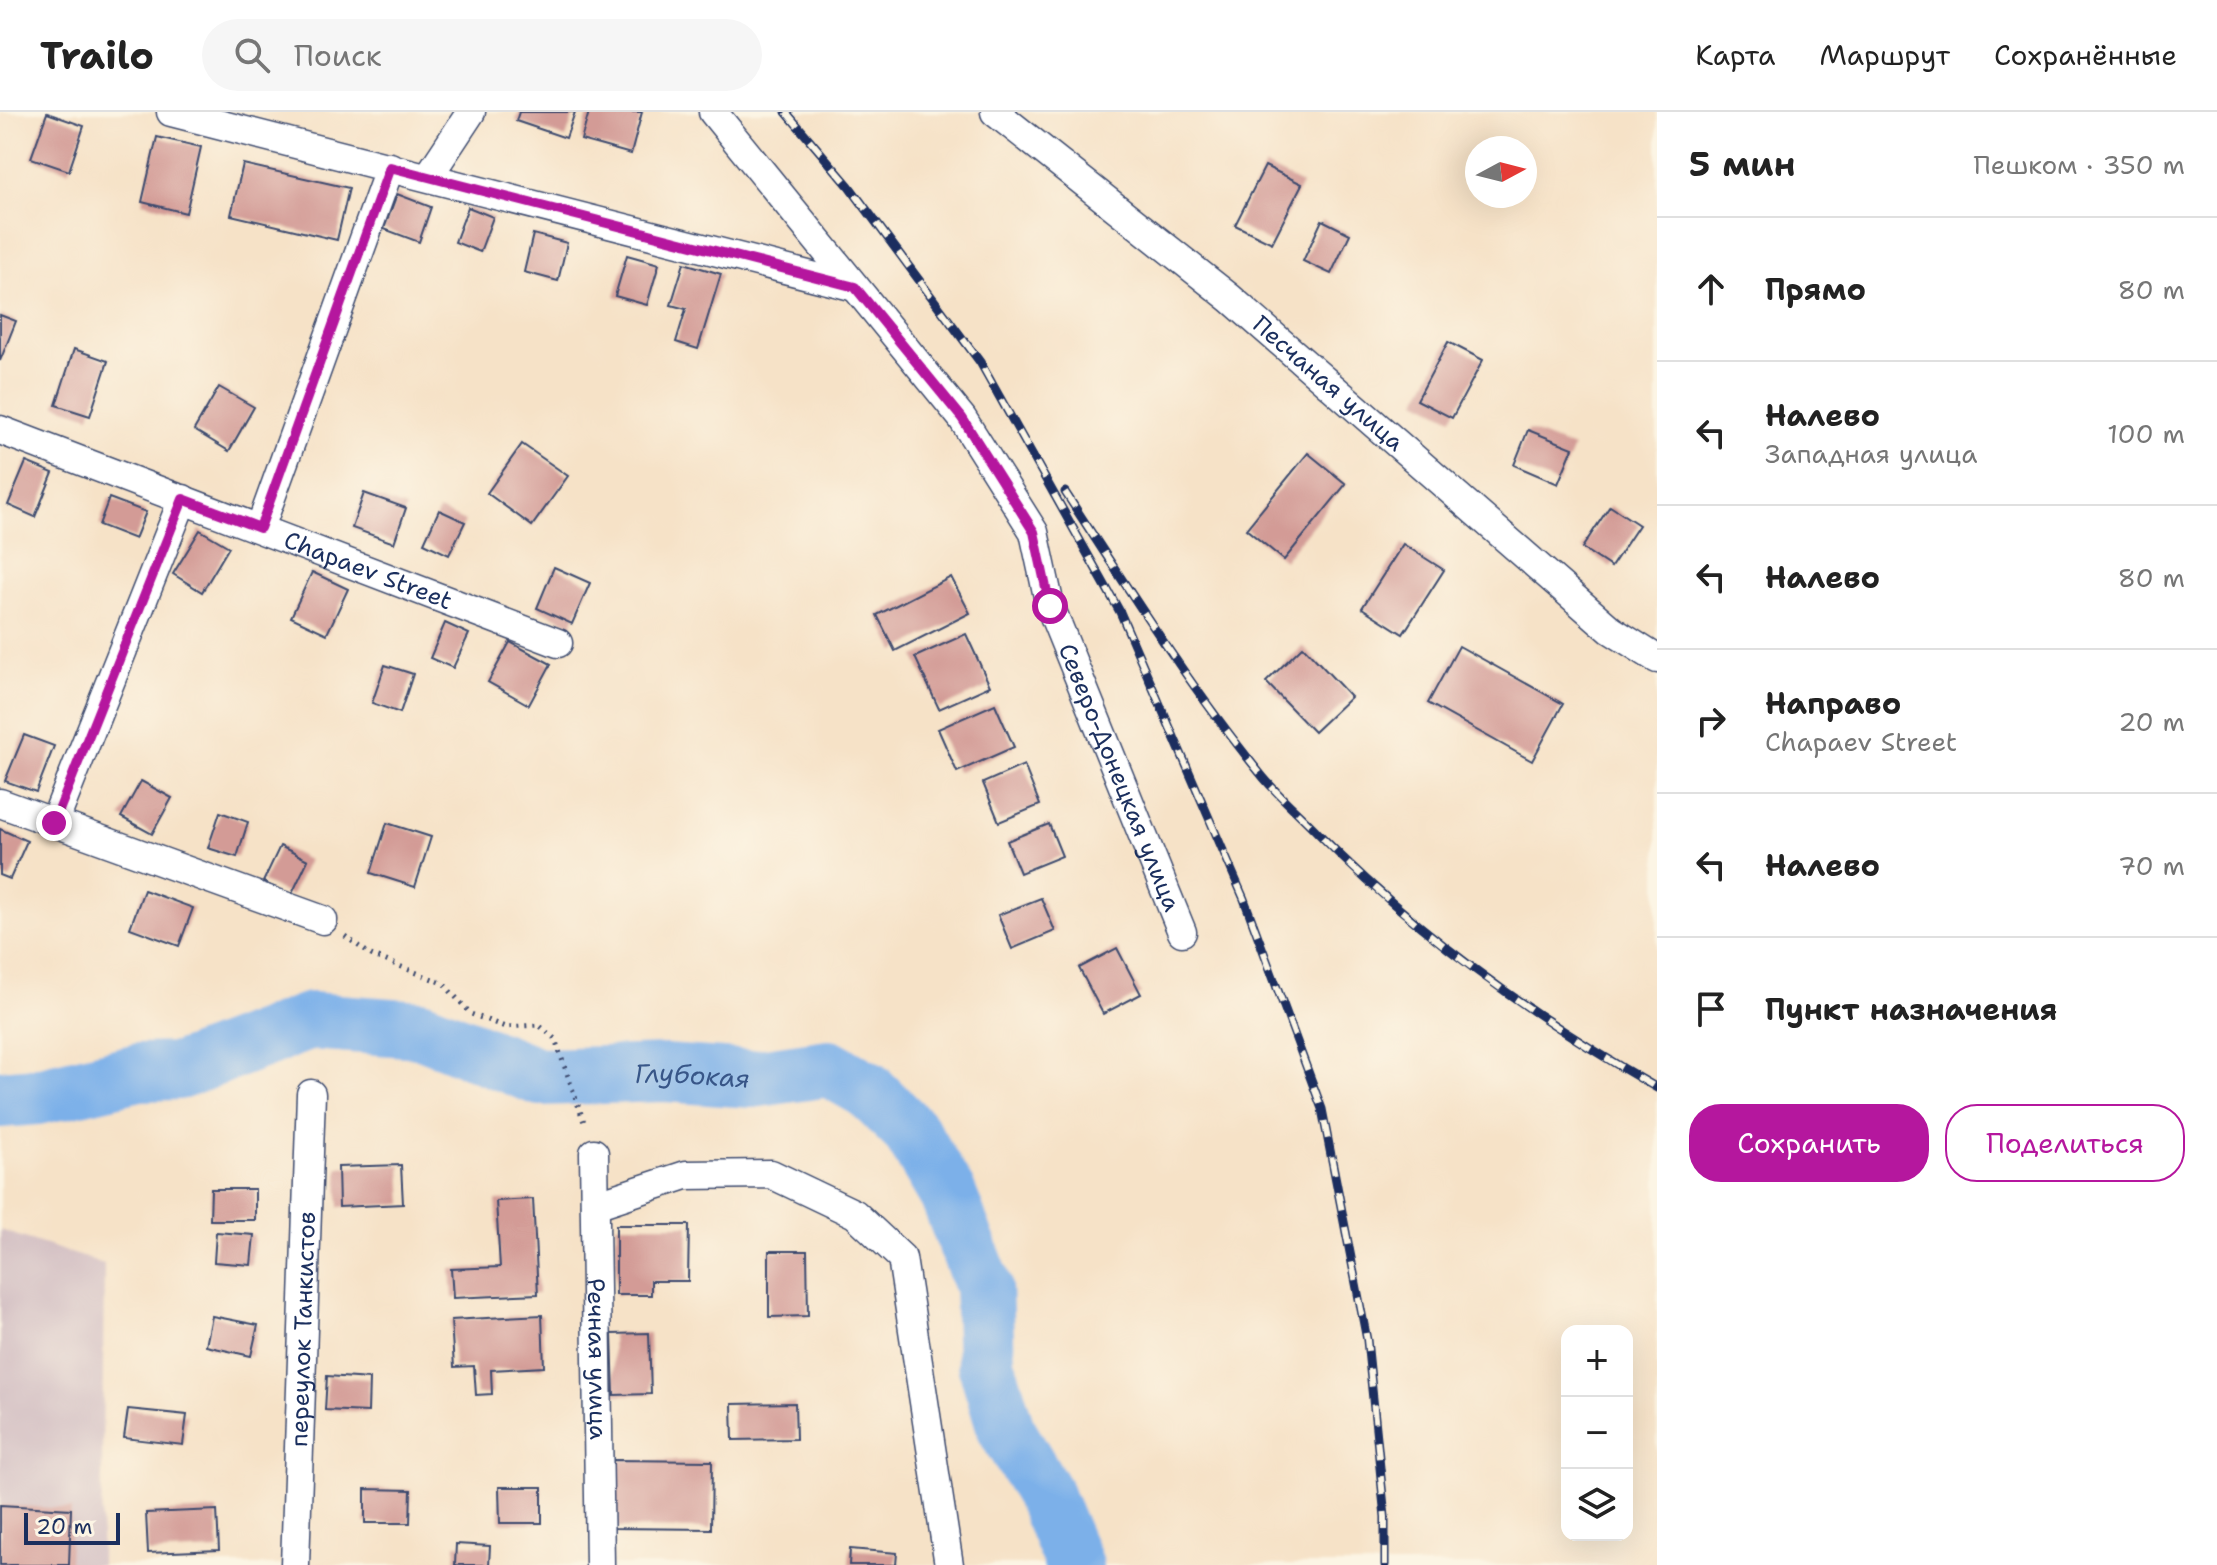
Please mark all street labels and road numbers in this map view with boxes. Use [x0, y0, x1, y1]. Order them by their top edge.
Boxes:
street label: Песчаная улица [1246, 309, 1411, 458]
street label: Chapaev Street [279, 524, 457, 617]
street label: Северо-Донецкая улица [1051, 639, 1188, 916]
street label: переулок Танкистов [283, 1211, 323, 1447]
street label: Речная улица [580, 1278, 614, 1440]

